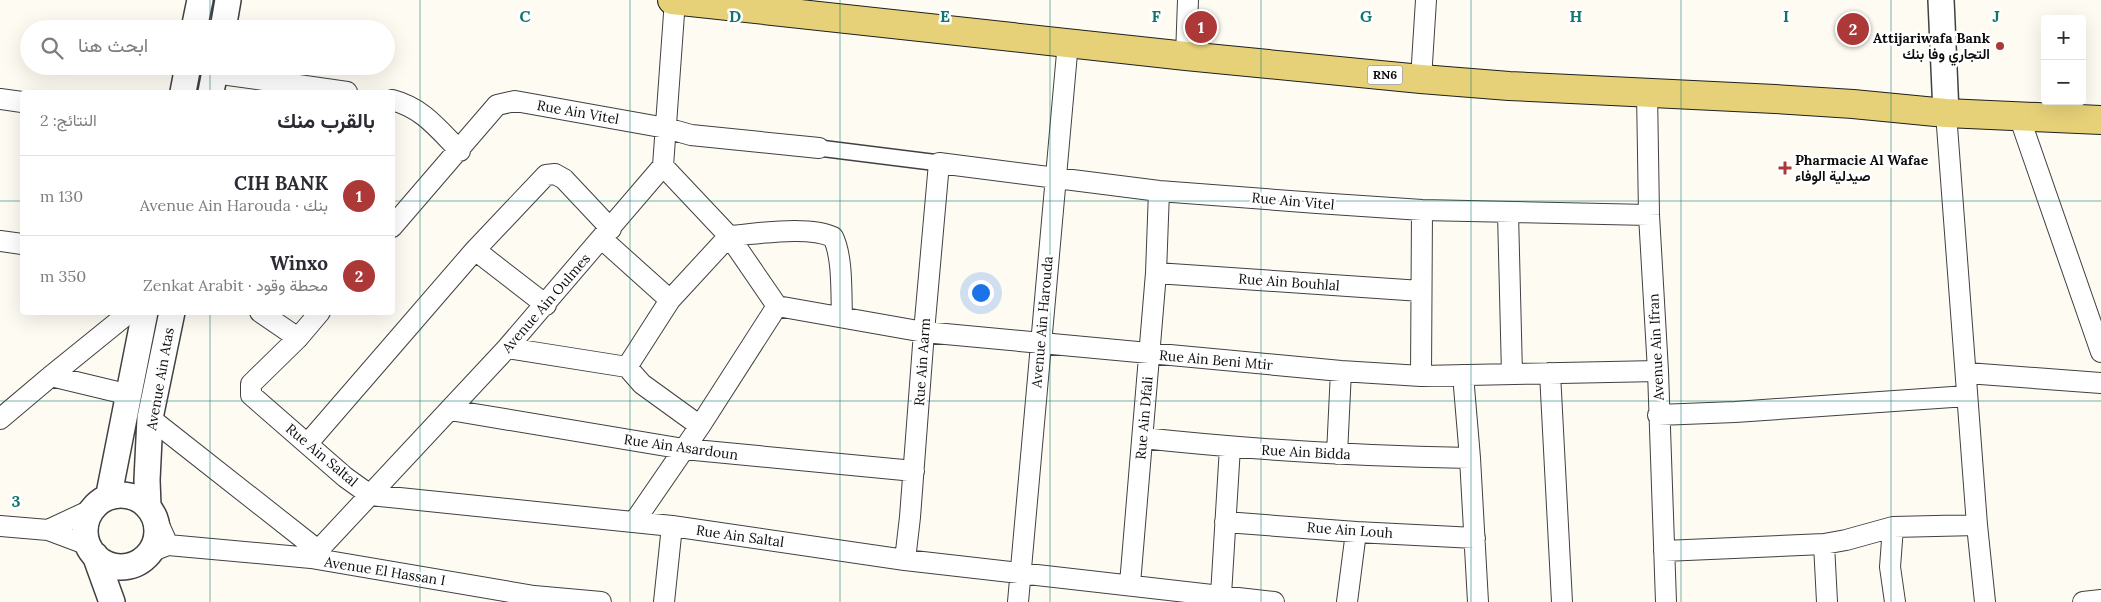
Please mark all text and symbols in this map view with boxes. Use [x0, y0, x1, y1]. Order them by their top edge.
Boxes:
text: C [519, 6, 531, 26]
text: D [729, 6, 741, 26]
text: E [940, 6, 950, 26]
text: F [1151, 6, 1161, 26]
text: G [1360, 6, 1372, 26]
text: H [1570, 6, 1583, 26]
text: I [1783, 6, 1789, 26]
text: J [1992, 6, 2000, 26]
pin: 1 [1185, 8, 1217, 46]
pin: 2 [1837, 10, 1869, 48]
map controls [2041, 15, 2086, 105]
button: + [2041, 15, 2086, 60]
search box [20, 20, 395, 75]
place label: Attijariwafa Bank التجاري وفا بنك [1873, 29, 1991, 66]
text: ابحث هنا [78, 33, 148, 57]
icon: search [38, 34, 66, 62]
marker: Attijariwafa Bank التجاري وفا بنك [1994, 40, 2006, 52]
button: − [2041, 60, 2086, 105]
road number: RN6 [1368, 66, 1402, 84]
street label: Rue Ain Vitel [535, 96, 621, 128]
text: بالقرب منك [277, 107, 375, 134]
text: النتائج: 2 [40, 110, 97, 130]
place label: Pharmacie Al Wafae صيدلية الوفاء [1795, 151, 1929, 185]
marker: Pharmacie Al Wafae صيدلية الوفاء [1779, 162, 1791, 174]
text: CIH BANK [234, 171, 328, 195]
text: 130 m [40, 186, 83, 206]
text: 1 [356, 186, 362, 206]
street label: Rue Ain Vitel [1251, 188, 1335, 214]
text: بنك · Avenue Ain Harouda [140, 195, 328, 215]
street label: Avenue Ain Oulmes [497, 250, 594, 357]
text: Winxo [270, 251, 328, 275]
street label: Avenue Ain Harouda [1027, 255, 1057, 390]
text: 350 m [40, 266, 86, 286]
text: 2 [355, 266, 363, 286]
street label: Rue Ain Bouhlal [1238, 269, 1341, 295]
text: محطة وقود · Zenkat Arabit [143, 275, 328, 295]
your location [968, 280, 994, 306]
street label: Avenue Ain Ifran [1644, 293, 1668, 402]
street label: Rue Ain Aarm [910, 317, 934, 407]
street label: Avenue Ain Atas [142, 326, 178, 433]
street label: Rue Ain Beni Mtir [1158, 346, 1274, 374]
street label: Rue Ain Dfali [1131, 376, 1157, 460]
street label: Rue Ain Saltal [282, 420, 362, 491]
street label: Rue Ain Asardoun [623, 430, 740, 464]
street label: Rue Ain Bidda [1261, 441, 1351, 463]
text: 3 [12, 491, 21, 511]
street label: Rue Ain Louh [1306, 518, 1394, 542]
street label: Rue Ain Saltal [695, 521, 785, 551]
street label: Avenue El Hassan I [322, 552, 447, 589]

